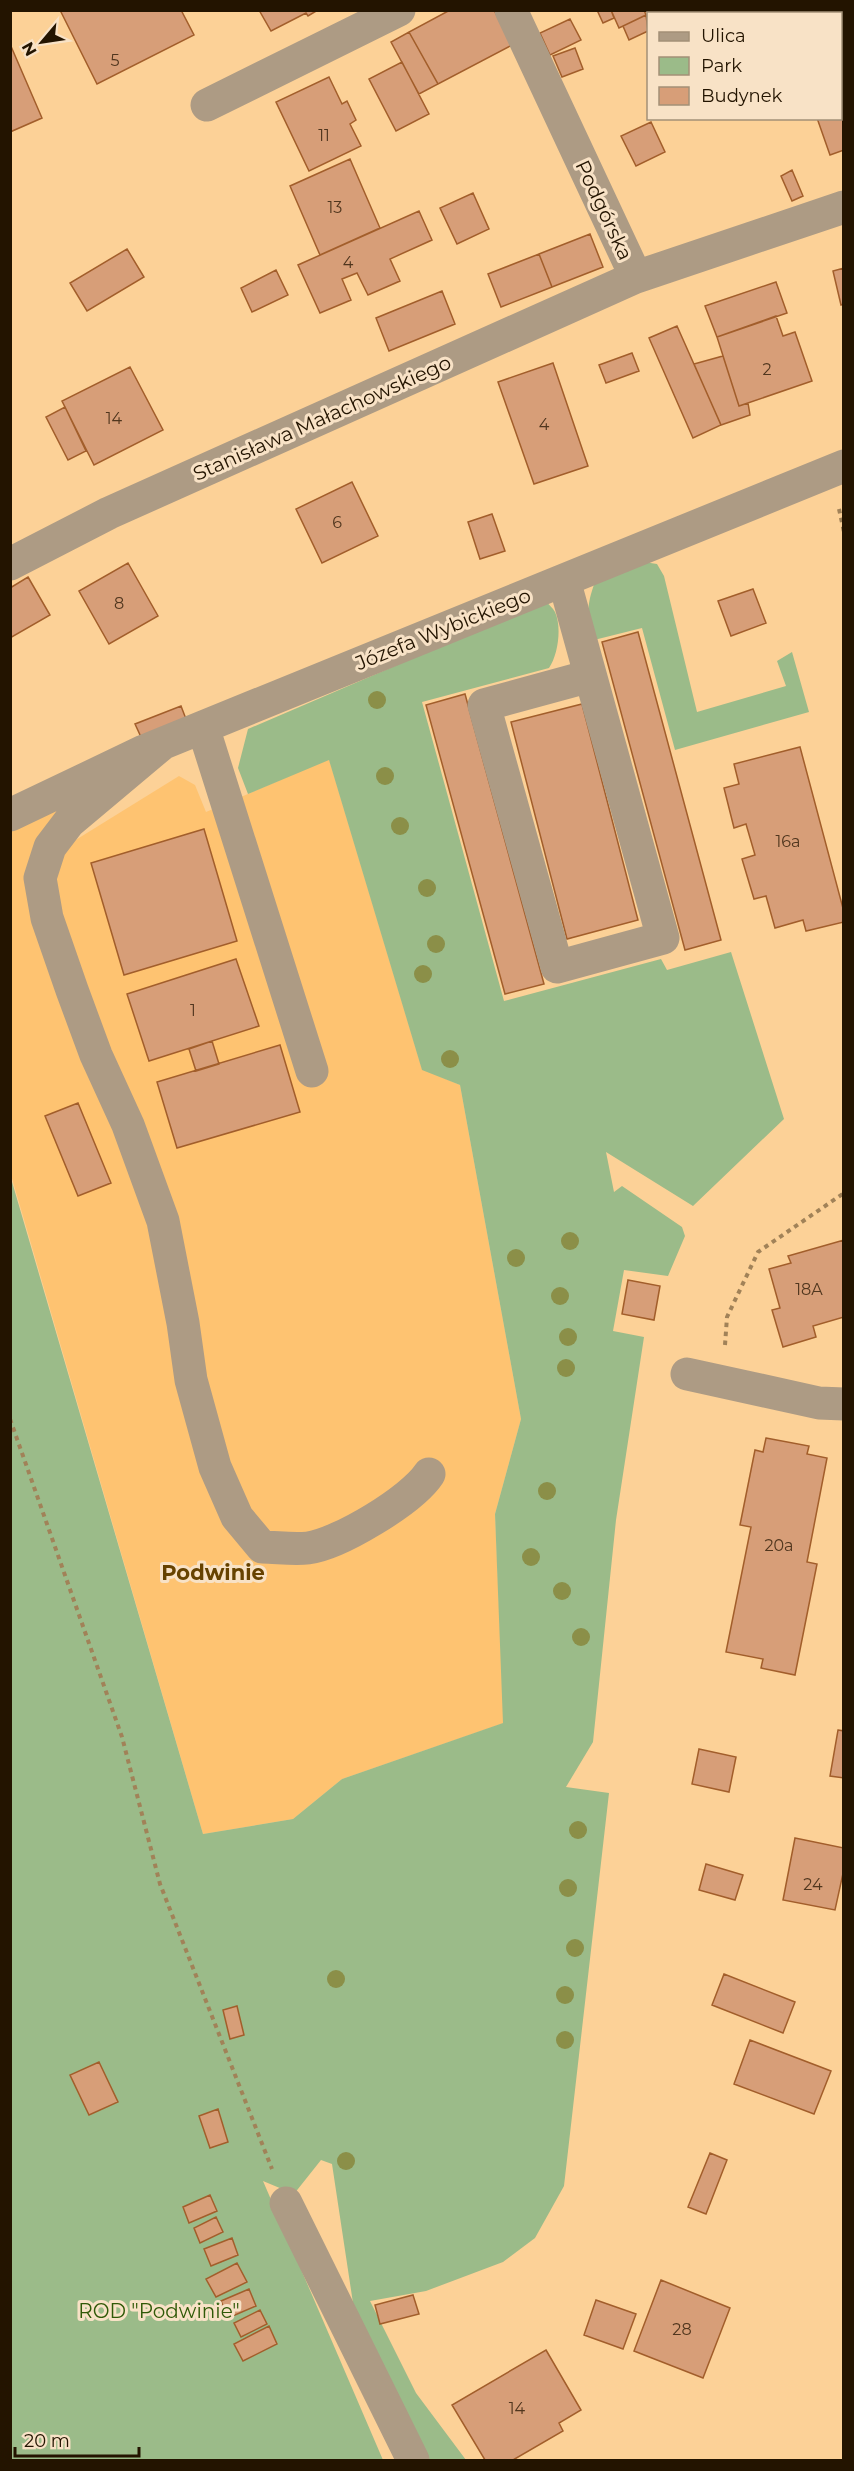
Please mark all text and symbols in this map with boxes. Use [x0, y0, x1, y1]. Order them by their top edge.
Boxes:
north arrow [12, 12, 72, 72]
legend [647, 12, 842, 120]
text: Ulica [701, 25, 746, 47]
text: N [18, 39, 41, 59]
house number: 5 [110, 51, 120, 70]
text: Park [701, 55, 742, 77]
text: Budynek [701, 85, 783, 107]
house number: 11 [318, 126, 330, 145]
street label: Podgórska [570, 156, 638, 264]
house number: 13 [328, 198, 342, 217]
house number: 4 [343, 253, 354, 272]
street label: Stanisława Małachowskiego [189, 350, 455, 486]
house number: 2 [762, 360, 772, 379]
house number: 14 [106, 409, 123, 428]
house number: 4 [539, 415, 550, 434]
house number: 6 [332, 513, 342, 532]
street label: Józefa Wybickiego [351, 583, 534, 676]
house number: 8 [114, 594, 124, 613]
house number: 16a [776, 832, 800, 851]
house number: 1 [190, 1001, 196, 1020]
house number: 18A [795, 1280, 823, 1299]
house number: 20a [764, 1536, 794, 1555]
district label: Podwinie [161, 1560, 265, 1585]
house number: 24 [803, 1875, 823, 1894]
park label: ROD "Podwinie" [78, 2299, 240, 2323]
house number: 28 [672, 2320, 692, 2339]
house number: 14 [509, 2399, 526, 2418]
scale bar [15, 2420, 140, 2458]
text: 20 m [24, 2430, 70, 2452]

